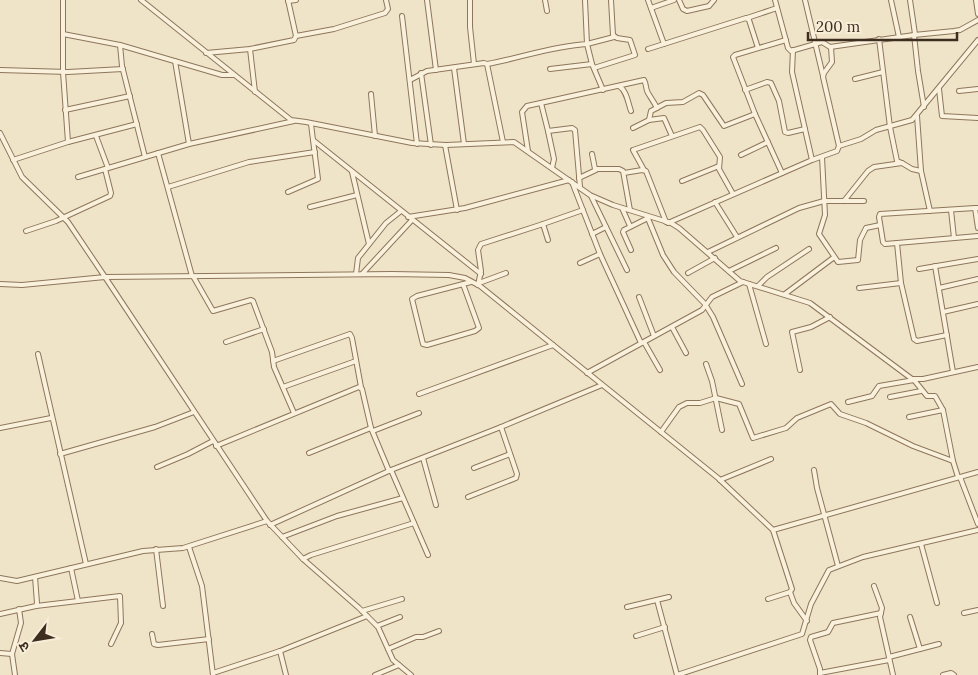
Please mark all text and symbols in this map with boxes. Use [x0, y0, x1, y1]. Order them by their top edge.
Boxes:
scale bar [808, 10, 957, 42]
text: 200 m [816, 17, 860, 36]
north arrow [10, 615, 60, 665]
text: उ [14, 638, 34, 655]

